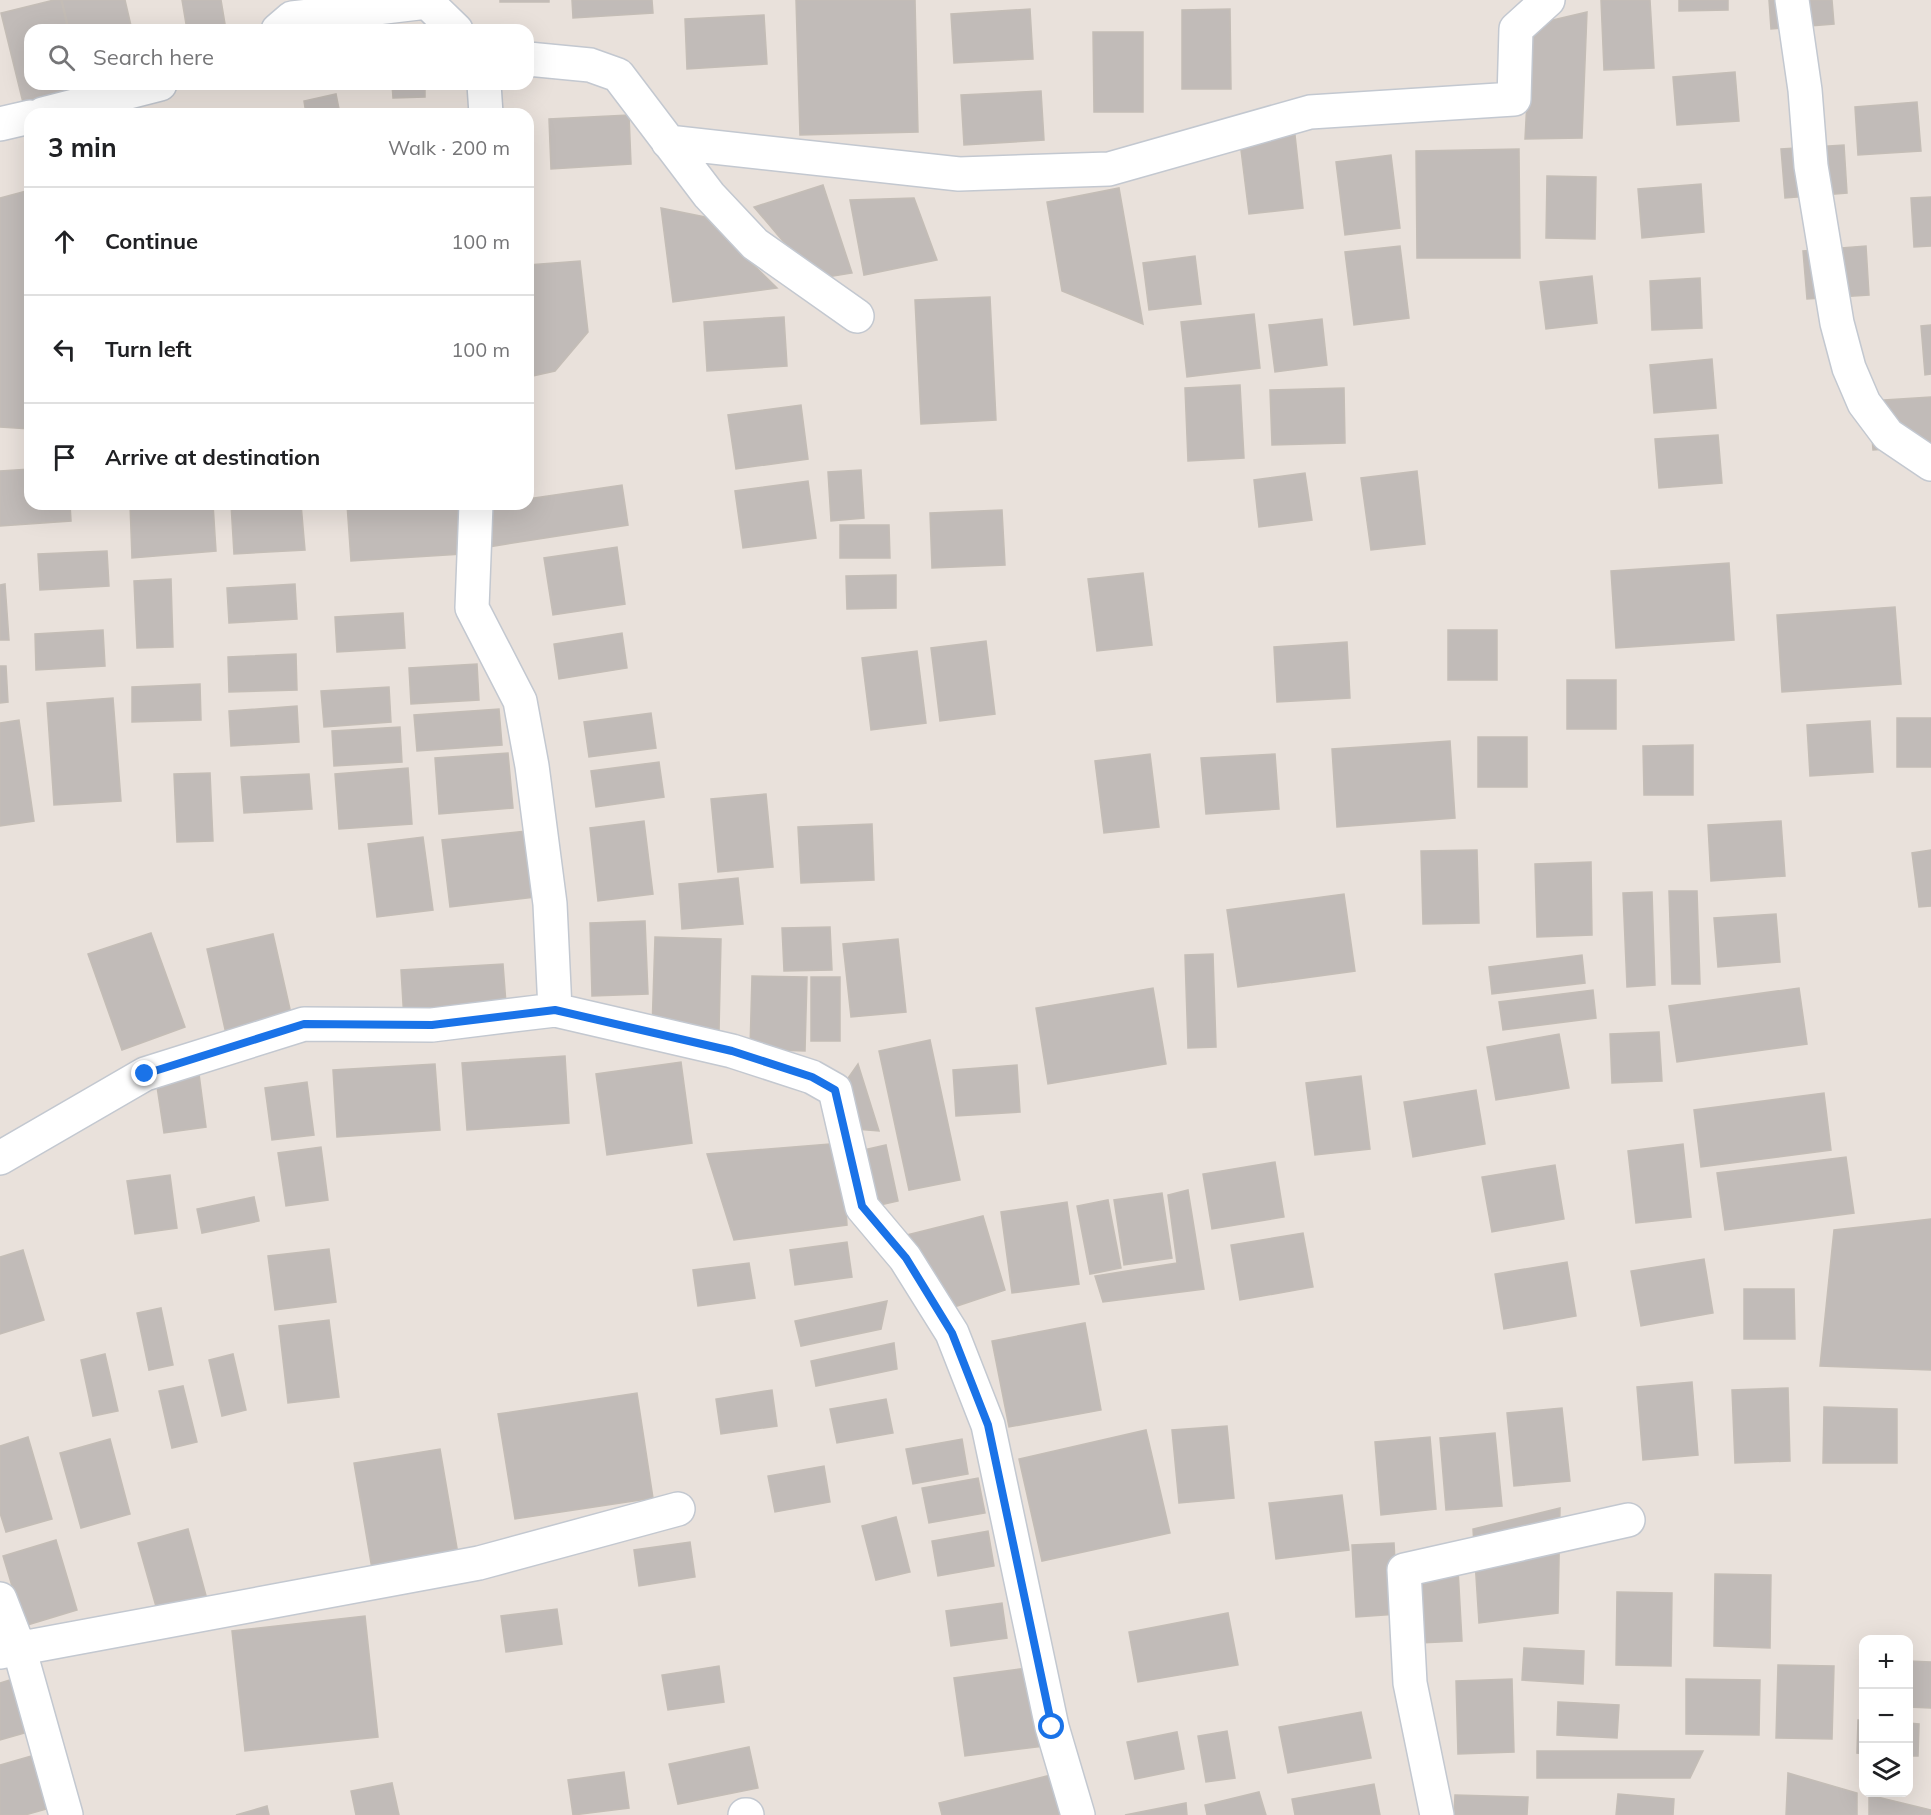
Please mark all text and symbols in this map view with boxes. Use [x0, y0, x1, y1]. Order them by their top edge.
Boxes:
search box [24, 24, 534, 90]
icon: search [45, 41, 78, 74]
text: Search here [93, 43, 214, 71]
text: 3 min [48, 131, 117, 164]
text: Walk · 200 m [388, 135, 510, 160]
icon: ahead [48, 225, 81, 258]
text: Continue [105, 227, 198, 255]
text: 100 m [451, 229, 510, 254]
icon: left [48, 333, 81, 366]
text: Turn left [105, 335, 192, 363]
text: 100 m [451, 337, 510, 362]
icon: arrive [48, 441, 81, 474]
text: Arrive at destination [105, 443, 320, 471]
route end [131, 1060, 157, 1086]
map controls [1859, 1635, 1913, 1797]
button: + [1859, 1635, 1913, 1689]
button: − [1859, 1689, 1913, 1743]
route start [1038, 1713, 1064, 1739]
button: layers [1859, 1743, 1913, 1797]

